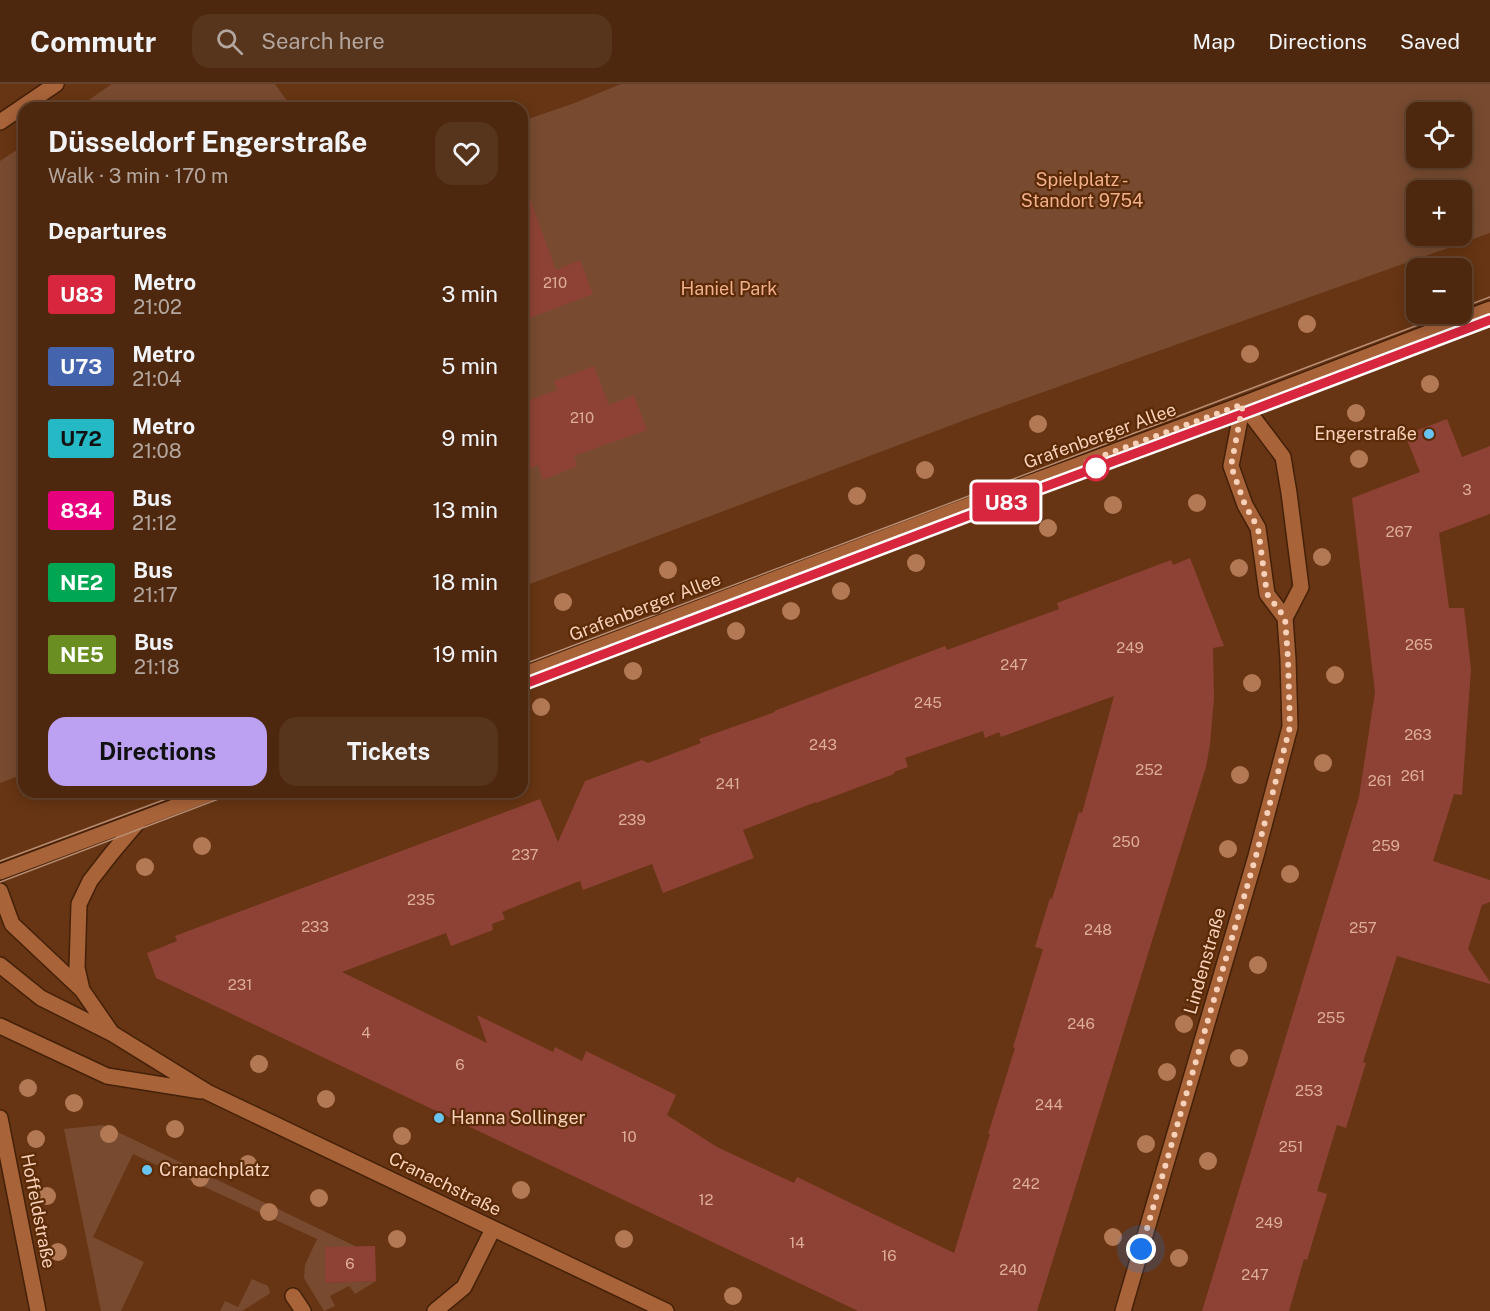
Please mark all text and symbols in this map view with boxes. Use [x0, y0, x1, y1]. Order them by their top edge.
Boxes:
search box [192, 14, 612, 68]
text: Commutr [30, 25, 156, 58]
icon: search [213, 25, 246, 58]
text: Search here [261, 28, 385, 54]
text: Map [1193, 29, 1235, 54]
text: Directions [1268, 29, 1367, 54]
text: Saved [1400, 29, 1460, 54]
map controls [1406, 102, 1472, 324]
button: locate [1406, 102, 1472, 168]
button: heart [435, 122, 498, 185]
text: Düsseldorf Engerstraße [48, 125, 368, 158]
text: Walk · 3 min · 170 m [48, 164, 228, 188]
park label: Spielplatz - Standort 9754 [1021, 169, 1143, 211]
button: + [1406, 180, 1472, 246]
text: Departures [48, 218, 167, 244]
button: − [1406, 258, 1472, 324]
text: Metro [133, 269, 196, 295]
house number: 210 [543, 274, 567, 291]
park label: Haniel Park [681, 278, 777, 299]
text: 3 min [441, 281, 498, 307]
text: U83 [60, 282, 103, 307]
text: 21:02 [133, 295, 182, 319]
text: Metro [132, 341, 195, 367]
text: 5 min [441, 353, 498, 379]
text: U73 [60, 354, 102, 379]
text: 21:04 [132, 367, 181, 391]
street label: Grafenberger Allee [1021, 398, 1179, 473]
house number: 210 [570, 409, 594, 426]
text: Metro [132, 413, 195, 439]
place label: Engerstraße [1314, 423, 1417, 444]
text: 9 min [442, 425, 498, 451]
text: U72 [60, 426, 102, 451]
marker: Engerstraße [1422, 427, 1436, 441]
text: 21:08 [132, 439, 182, 463]
unlabelled marker [1083, 455, 1109, 481]
house number: 3 [1462, 481, 1472, 498]
line badge: U83 [972, 482, 1040, 522]
text: Bus [132, 485, 172, 511]
text: U83 [984, 490, 1028, 515]
text: 13 min [433, 497, 498, 523]
text: 834 [60, 498, 102, 523]
text: 21:12 [132, 511, 177, 535]
house number: 267 [1385, 523, 1413, 540]
text: Bus [133, 557, 173, 583]
street label: Grafenberger Allee [566, 568, 724, 645]
text: 18 min [432, 569, 498, 595]
text: NE2 [60, 570, 103, 595]
text: 21:17 [133, 583, 178, 607]
text: Bus [134, 629, 174, 655]
house number: 265 [1405, 636, 1433, 653]
house number: 249 [1116, 639, 1144, 656]
text: 19 min [433, 641, 498, 667]
text: NE5 [60, 642, 104, 667]
text: 21:18 [134, 655, 180, 679]
house number: 247 [1000, 656, 1028, 673]
house number: 245 [914, 694, 942, 711]
button: Directions [48, 717, 267, 786]
button: Tickets [279, 717, 498, 786]
house number: 263 [1404, 726, 1432, 743]
house number: 243 [809, 736, 837, 753]
house number: 252 [1135, 761, 1163, 778]
house number: 261 [1401, 767, 1425, 784]
house number: 261 [1368, 772, 1392, 789]
house number: 241 [716, 775, 740, 792]
house number: 239 [618, 811, 646, 828]
house number: 250 [1112, 833, 1140, 850]
house number: 259 [1372, 837, 1400, 854]
house number: 237 [511, 846, 539, 863]
house number: 235 [407, 891, 435, 908]
street label: Lindenstraße [1179, 905, 1230, 1017]
house number: 233 [301, 918, 329, 935]
house number: 257 [1349, 919, 1377, 936]
house number: 248 [1084, 921, 1112, 938]
house number: 231 [228, 976, 252, 993]
house number: 255 [1317, 1009, 1345, 1026]
house number: 246 [1067, 1015, 1095, 1032]
house number: 4 [361, 1024, 371, 1041]
house number: 6 [455, 1056, 465, 1073]
house number: 253 [1295, 1082, 1323, 1099]
house number: 244 [1035, 1096, 1063, 1113]
place label: Hanna Sollinger [451, 1107, 586, 1128]
marker: Hanna Sollinger [432, 1111, 446, 1125]
house number: 10 [621, 1128, 637, 1145]
house number: 251 [1279, 1138, 1303, 1155]
street label: Cranachstraße [385, 1147, 505, 1220]
street label: Hoffeldstraße [17, 1152, 60, 1270]
place label: Cranachplatz [159, 1159, 270, 1180]
marker: Cranachplatz [140, 1163, 154, 1177]
house number: 242 [1012, 1175, 1040, 1192]
house number: 12 [698, 1191, 714, 1208]
house number: 249 [1255, 1214, 1283, 1231]
house number: 14 [789, 1234, 805, 1251]
your location [1126, 1234, 1156, 1264]
house number: 16 [881, 1247, 897, 1264]
house number: 6 [345, 1255, 355, 1272]
house number: 240 [999, 1261, 1027, 1278]
house number: 247 [1241, 1266, 1269, 1283]

